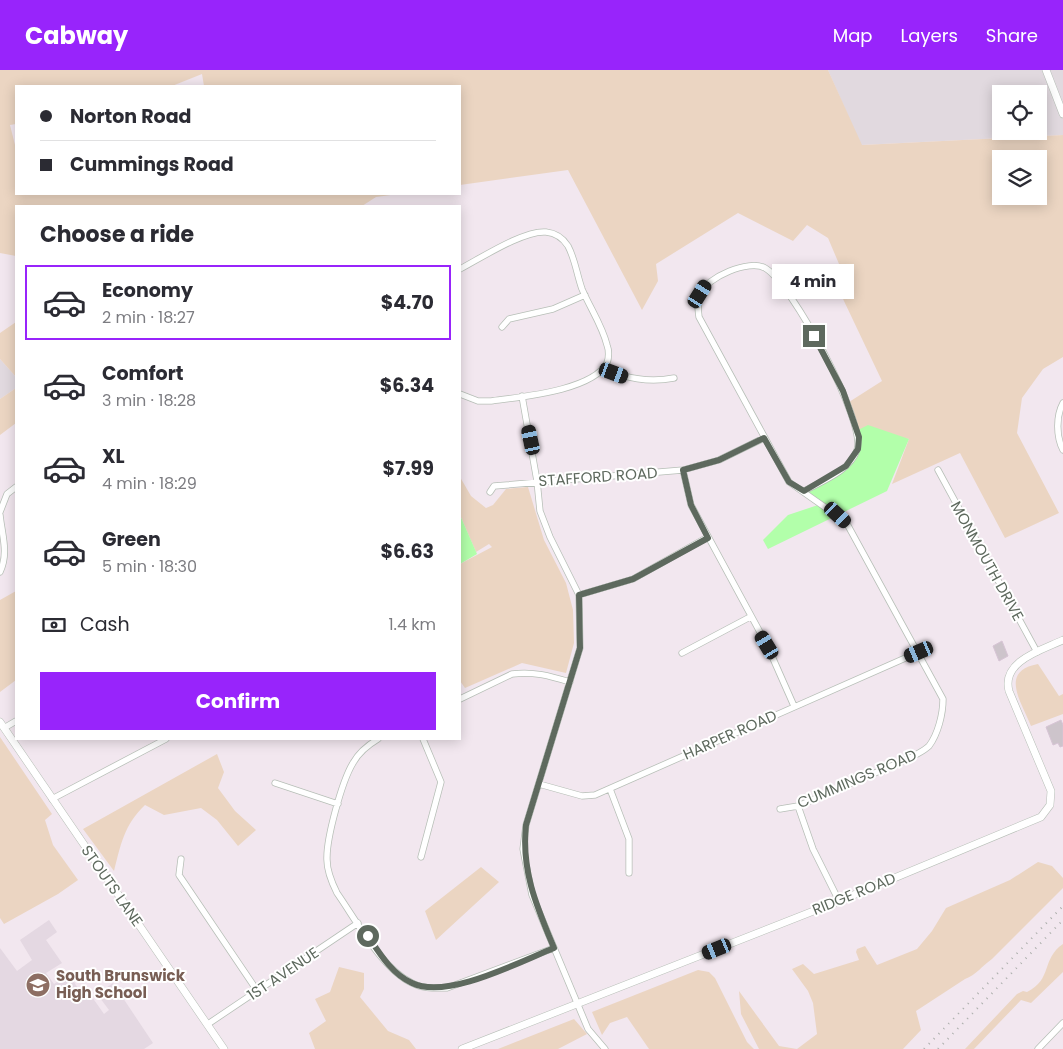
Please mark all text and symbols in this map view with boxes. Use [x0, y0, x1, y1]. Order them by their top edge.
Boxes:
text: Cabway [25, 19, 128, 52]
text: Map [833, 23, 873, 48]
text: Layers [901, 23, 958, 48]
text: Share [986, 23, 1038, 48]
map controls [992, 85, 1047, 205]
button: locate [992, 85, 1047, 140]
text: Norton Road [70, 103, 191, 130]
button: layers [992, 150, 1047, 205]
text: Cummings Road [70, 151, 234, 178]
text: Choose a ride [40, 219, 194, 250]
callout: 4 min [773, 264, 855, 298]
text: 4 min [790, 270, 836, 293]
text: Economy [102, 277, 193, 304]
car [685, 277, 714, 311]
icon: car [42, 280, 87, 325]
text: $4.70 [381, 289, 434, 316]
text: 2 min · 18:27 [102, 306, 195, 329]
route end [803, 325, 825, 347]
text: Comfort [102, 360, 184, 387]
car [597, 361, 630, 385]
icon: car [42, 363, 87, 408]
text: $6.34 [380, 372, 434, 399]
text: 3 min · 18:28 [102, 389, 196, 412]
car [520, 424, 541, 456]
text: XL [102, 443, 125, 470]
icon: car [42, 446, 87, 491]
text: $7.99 [383, 455, 434, 482]
street label: STAFFORD ROAD [538, 462, 658, 491]
text: 4 min · 18:29 [102, 472, 197, 495]
street label: MONMOUTH DRIVE [946, 497, 1029, 624]
car [821, 499, 854, 531]
text: Green [102, 526, 161, 553]
icon: car [42, 529, 87, 574]
text: $6.63 [380, 538, 434, 565]
text: 5 min · 18:30 [102, 555, 197, 578]
icon: cash [40, 611, 68, 639]
text: Cash [80, 611, 130, 638]
text: 1.4 km [388, 613, 436, 636]
car [752, 628, 781, 662]
car [902, 639, 935, 665]
button: Confirm [40, 672, 436, 730]
street label: HARPER ROAD [680, 704, 780, 765]
street label: CUMMINGS ROAD [794, 744, 920, 813]
street label: STOUTS LANE [77, 841, 148, 930]
street label: RIDGE ROAD [809, 867, 899, 920]
route start [357, 925, 379, 947]
car [700, 936, 733, 962]
street label: 1ST AVENUE [243, 942, 323, 1005]
place label: South Brunswick High School [56, 965, 186, 1003]
school or university icon: South Brunswick High School [25, 972, 51, 998]

